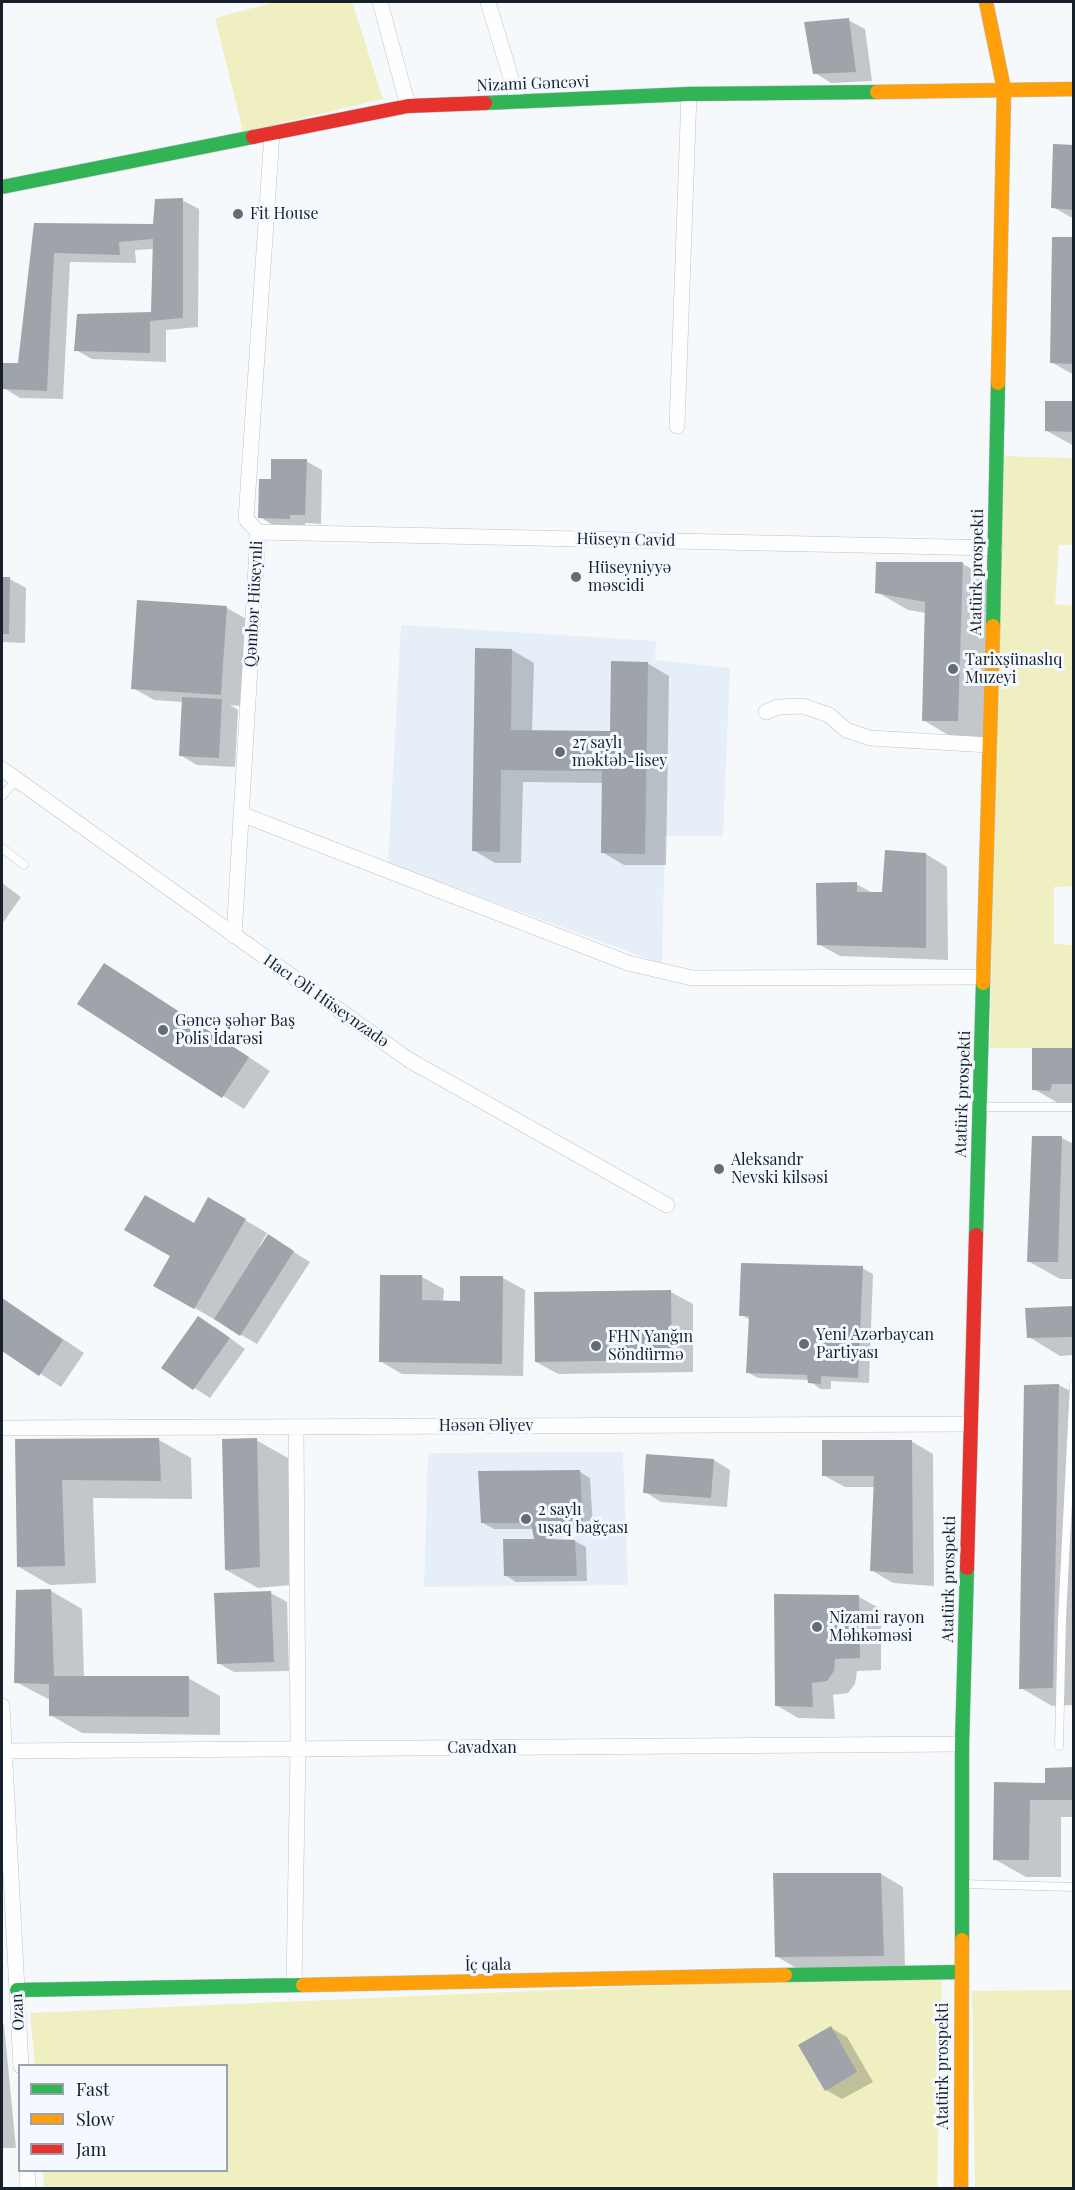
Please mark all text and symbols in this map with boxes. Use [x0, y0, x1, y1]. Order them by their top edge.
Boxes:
street label: Nizami Gəncəvi [476, 72, 590, 96]
place label: Fit House [250, 204, 319, 224]
marker: Fit House [231, 207, 245, 221]
street label: Atatürk prospekti [966, 508, 988, 636]
street label: Hüseyn Cavid [577, 530, 675, 550]
street label: Qəmbər Hüseynli [241, 540, 267, 668]
place label: Hüseyniyyə məscidi [588, 558, 671, 596]
marker: Hüseyniyyə məscidi [569, 570, 583, 584]
place label: Tarixşünaslıq Muzeyi [965, 650, 1062, 688]
marker: Tarixşünaslıq Muzeyi [946, 662, 960, 676]
place label: 27 saylı məktəb-lisey [572, 733, 667, 771]
marker: 27 saylı məktəb-lisey [553, 745, 567, 759]
street label: Hacı Əli Hüseynzadə [260, 950, 392, 1052]
place label: Gəncə şəhər Baş Polis İdarəsi [175, 1011, 295, 1049]
marker: Gəncə şəhər Baş Polis İdarəsi [156, 1023, 170, 1037]
street label: Atatürk prospekti [951, 1030, 975, 1158]
place label: Aleksandr Nevski kilsəsi [731, 1150, 828, 1188]
marker: Aleksandr Nevski kilsəsi [712, 1162, 726, 1176]
place label: Yeni Azərbaycan Partiyası [816, 1325, 934, 1363]
place label: FHN Yanğın Söndürmə [608, 1327, 693, 1365]
marker: Yeni Azərbaycan Partiyası [797, 1337, 811, 1351]
marker: FHN Yanğın Söndürmə [589, 1339, 603, 1353]
street label: Həsən Əliyev [439, 1416, 533, 1436]
place label: 2 saylı uşaq bağçası [538, 1500, 628, 1538]
marker: 2 saylı uşaq bağçası [519, 1512, 533, 1526]
street label: Atatürk prospekti [938, 1515, 960, 1643]
place label: Nizami rayon Məhkəməsi [829, 1608, 924, 1646]
marker: Nizami rayon Məhkəməsi [810, 1620, 824, 1634]
street label: Cavadxan [447, 1738, 517, 1758]
street label: İç qala [465, 1955, 511, 1975]
street label: Ozan [7, 1993, 29, 2031]
street label: Atatürk prospekti [933, 2003, 953, 2129]
legend [18, 2064, 228, 2172]
text: Fast [76, 2077, 109, 2101]
text: Slow [76, 2107, 114, 2131]
text: Jam [76, 2137, 106, 2161]

